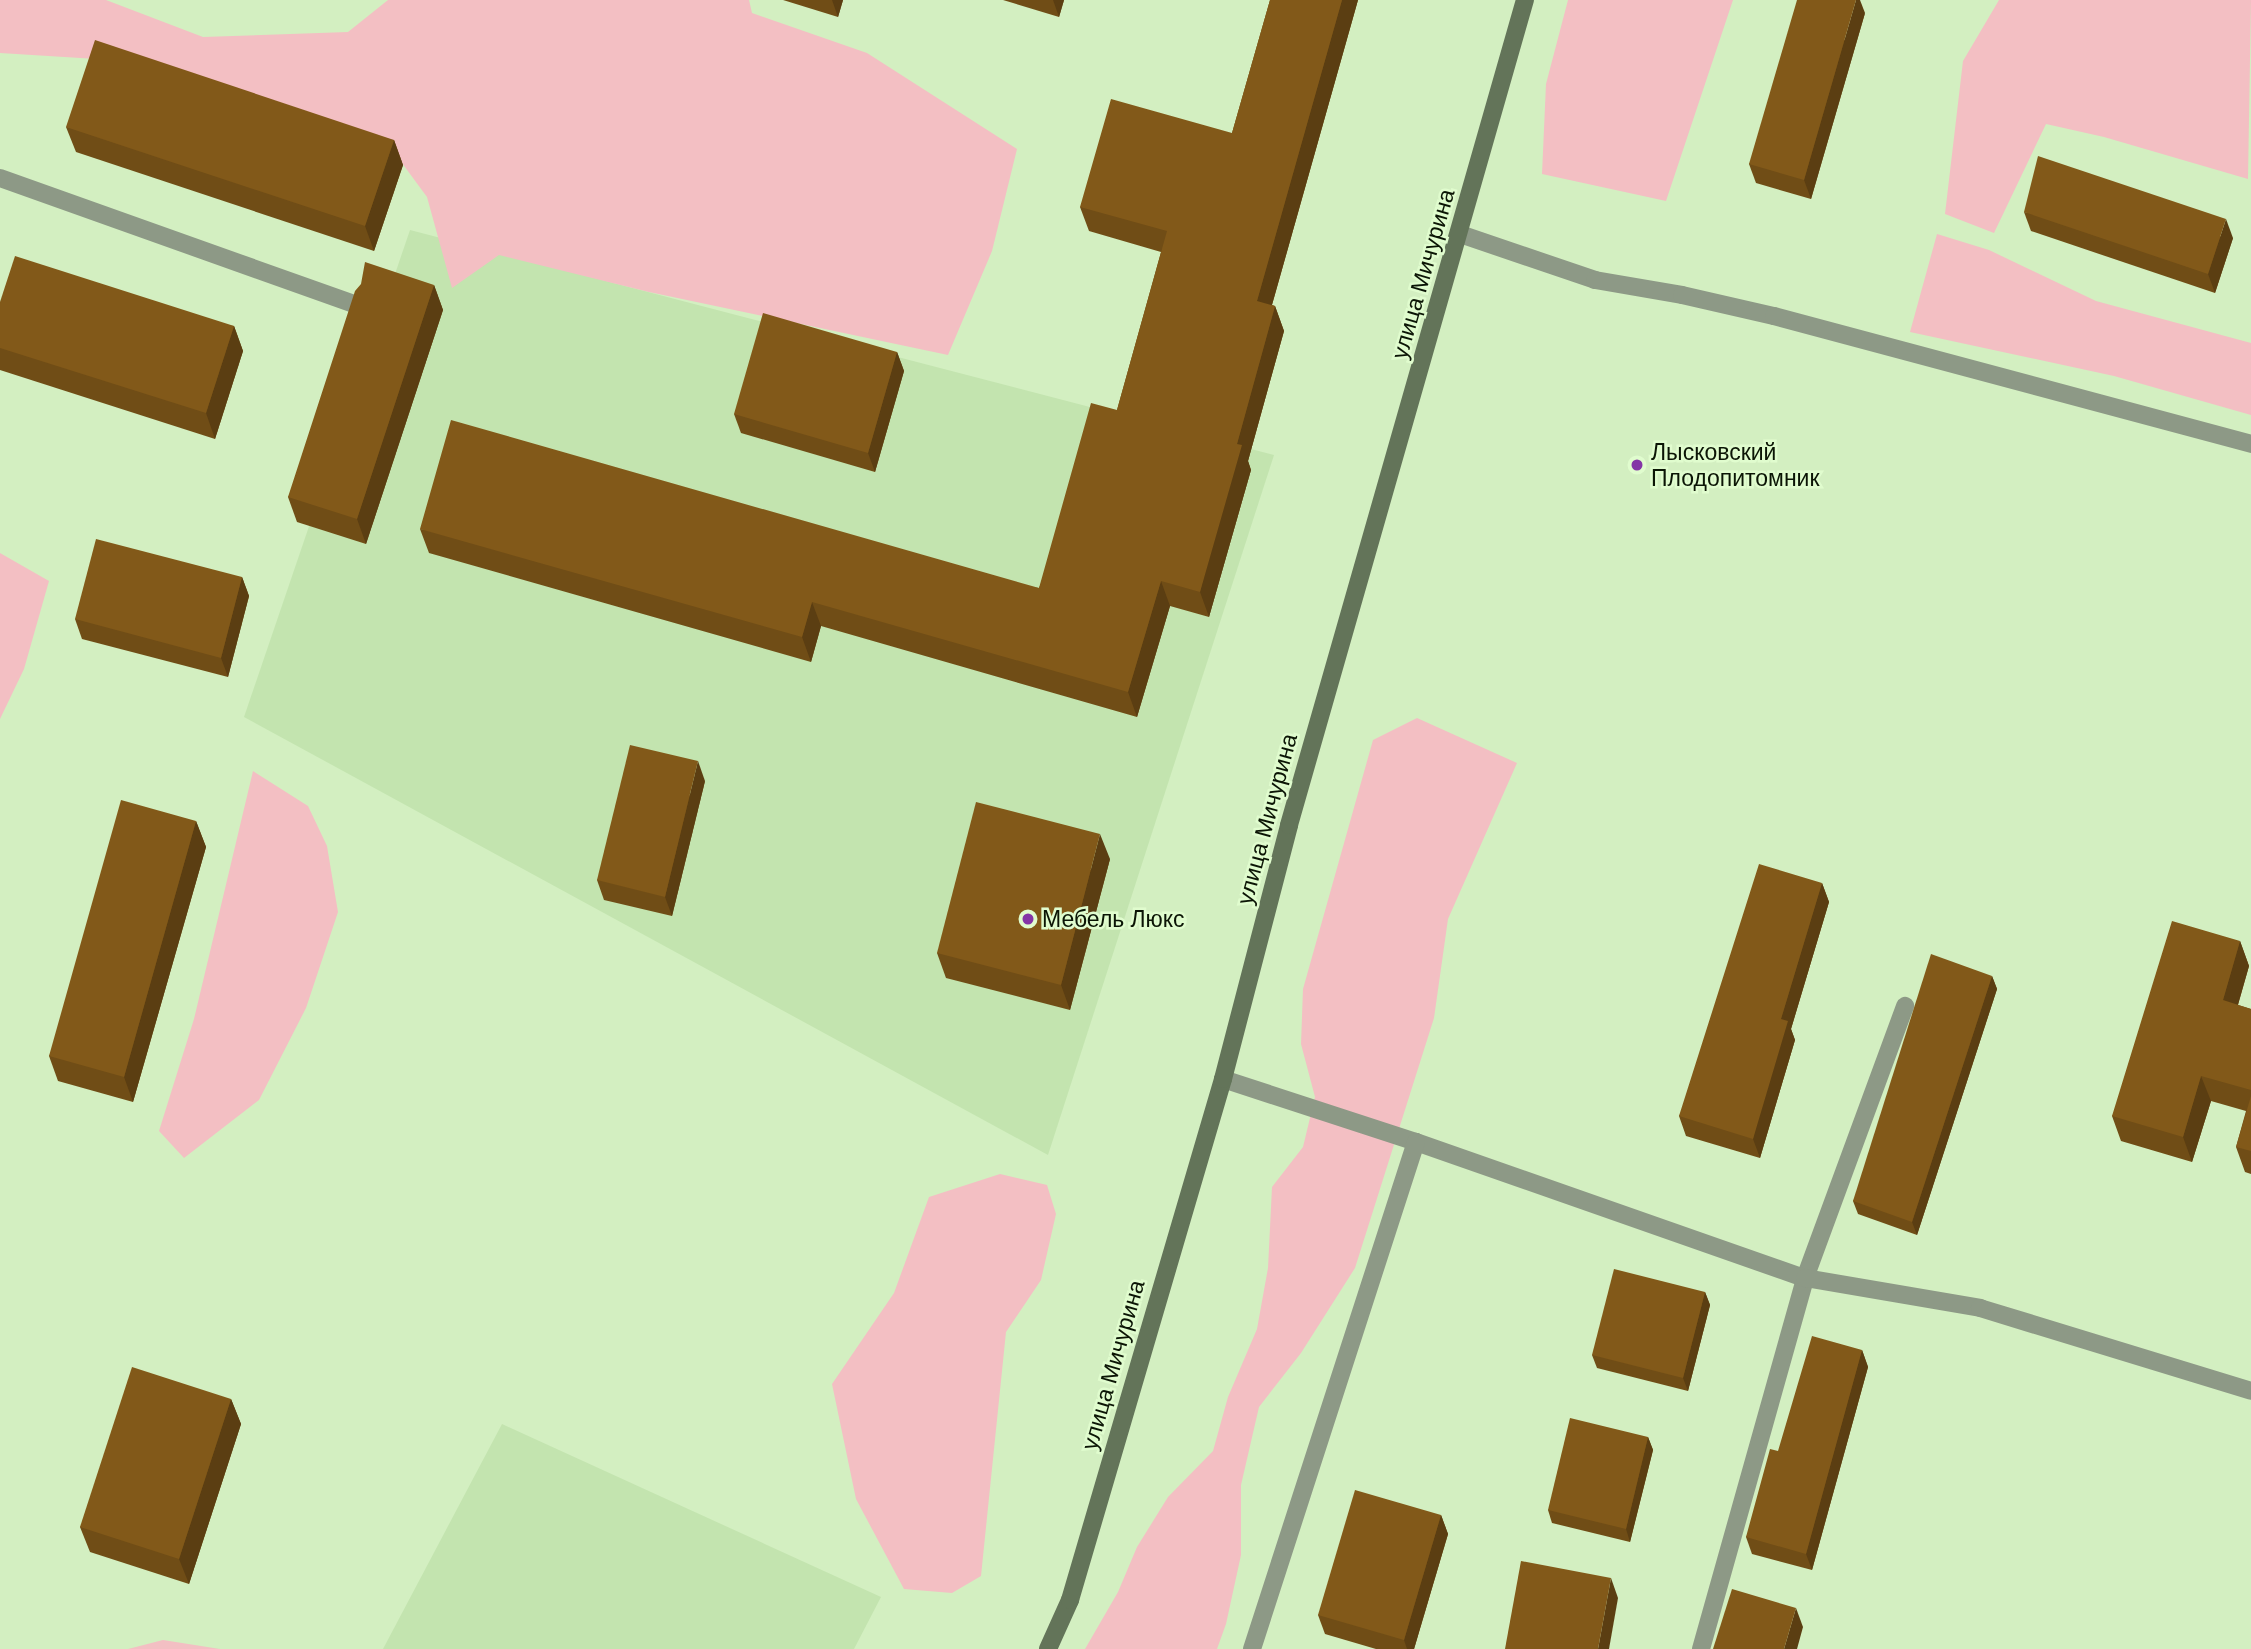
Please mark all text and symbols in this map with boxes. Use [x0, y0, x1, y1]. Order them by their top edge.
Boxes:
street label: улица Мичурина [1386, 186, 1460, 362]
place label: Лысковский Плодопитомник [1651, 438, 1820, 492]
marker: Лысковский Плодопитомник [1629, 457, 1645, 473]
street label: улица Мичурина [1231, 731, 1303, 907]
place label: Мебель Люкс [1042, 905, 1185, 933]
marker: Мебель Люкс [1020, 911, 1036, 927]
street label: улица Мичурина [1076, 1277, 1150, 1453]

